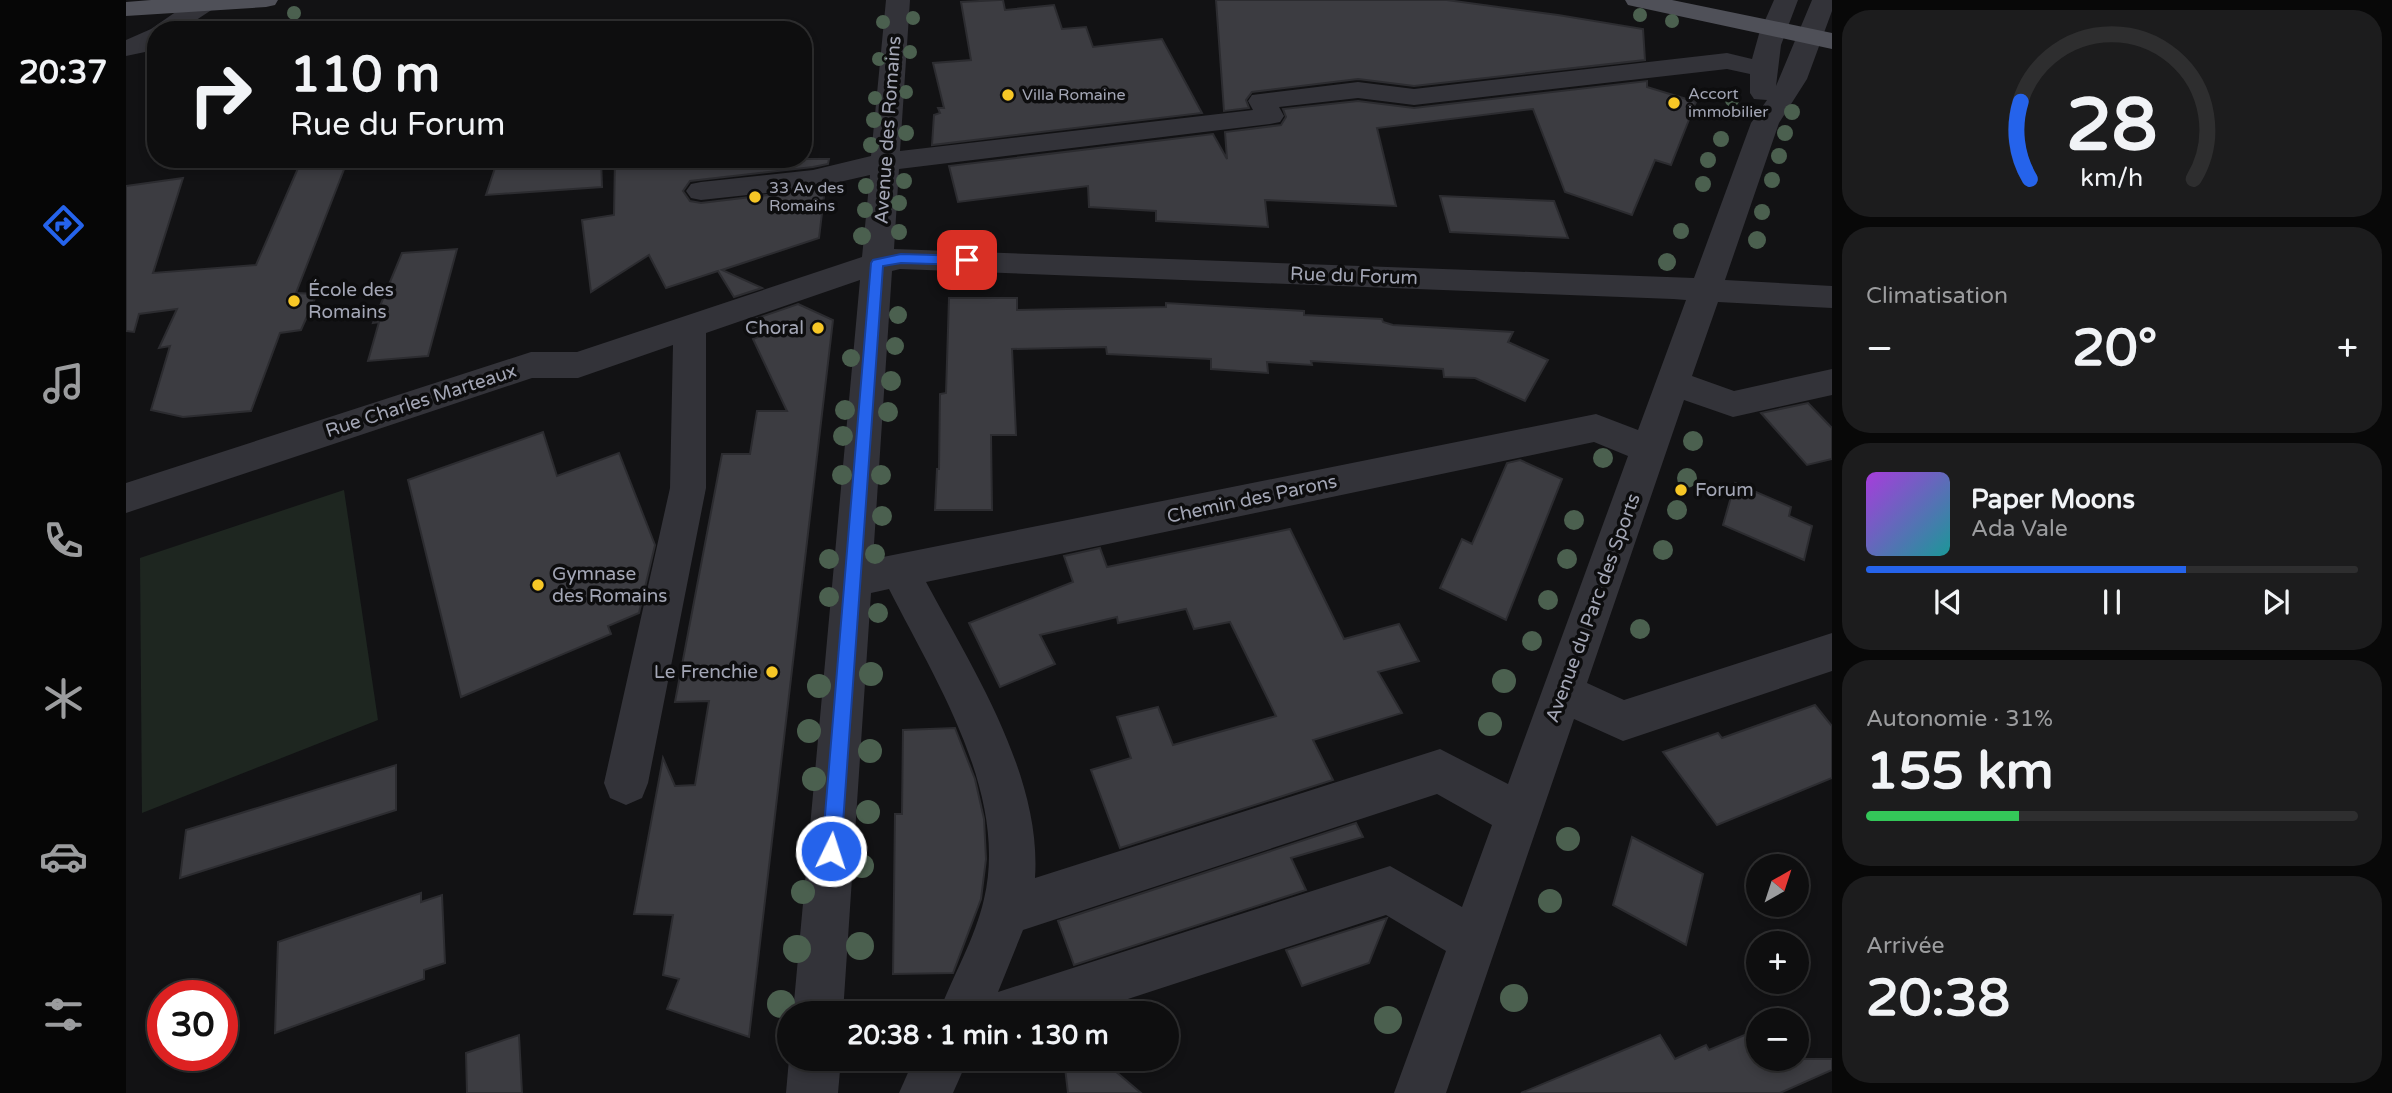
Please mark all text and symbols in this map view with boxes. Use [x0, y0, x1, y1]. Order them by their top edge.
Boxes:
street label: Avenue des Romains [870, 35, 906, 225]
text: 110 m [290, 46, 440, 105]
icon: right [175, 49, 266, 140]
text: 20:37 [19, 54, 107, 92]
text: 28 [2066, 83, 2158, 171]
place label: Accort immobilier [1688, 84, 1769, 122]
place label: Villa Romaine [1022, 85, 1126, 105]
marker: Villa Romaine [1000, 87, 1016, 103]
marker: Accort immobilier [1666, 95, 1682, 111]
text: Rue du Forum [290, 106, 505, 144]
text: km/h [2081, 163, 2143, 193]
place label: 33 Av des Romains [769, 178, 844, 216]
marker: 33 Av des Romains [747, 189, 763, 205]
icon: directions [39, 201, 88, 250]
pin [937, 230, 997, 290]
icon: arrive [948, 241, 986, 279]
street label: Rue du Forum [1290, 263, 1418, 289]
place label: École des Romains [308, 279, 394, 323]
text: Climatisation [1866, 282, 2008, 310]
marker: École des Romains [286, 293, 302, 309]
place label: Choral [745, 317, 804, 339]
text: 20° [2072, 317, 2157, 380]
marker: Choral [810, 320, 826, 336]
text: − [1866, 326, 1893, 372]
text: + [2337, 326, 2358, 372]
icon: music [39, 359, 88, 408]
street label: Rue Charles Marteaux [323, 360, 519, 442]
street label: Chemin des Parons [1165, 470, 1339, 528]
place label: Forum [1695, 479, 1754, 501]
marker: Forum [1673, 482, 1689, 498]
text: Paper Moons [1971, 484, 2135, 515]
street label: Avenue du Parc des Sports [1541, 491, 1645, 725]
text: Ada Vale [1971, 515, 2068, 543]
icon: phone [39, 516, 88, 565]
place label: Gymnase des Romains [552, 563, 667, 607]
marker: Gymnase des Romains [530, 577, 546, 593]
icon: previous [1929, 583, 1967, 621]
icon: pause [2093, 583, 2131, 621]
icon: next [2257, 583, 2295, 621]
place label: Le Frenchie [654, 661, 758, 683]
marker: Le Frenchie [764, 664, 780, 680]
icon: climate [39, 674, 88, 723]
text: Autonomie · 31% [1866, 705, 2053, 733]
text: 155 km [1866, 740, 2054, 803]
position arrow [794, 814, 868, 888]
icon: car [39, 832, 88, 881]
north arrow [1746, 854, 1810, 917]
map controls [1746, 854, 1809, 1071]
button: + [1746, 931, 1809, 994]
text: Arrivée [1866, 932, 1944, 960]
text: 20:38 [1866, 967, 2010, 1030]
speed limit sign: 30 [147, 980, 238, 1071]
icon: filters [39, 990, 88, 1039]
button: − [1746, 1008, 1809, 1071]
text: 20:38 · 1 min · 130 m [847, 1020, 1109, 1051]

